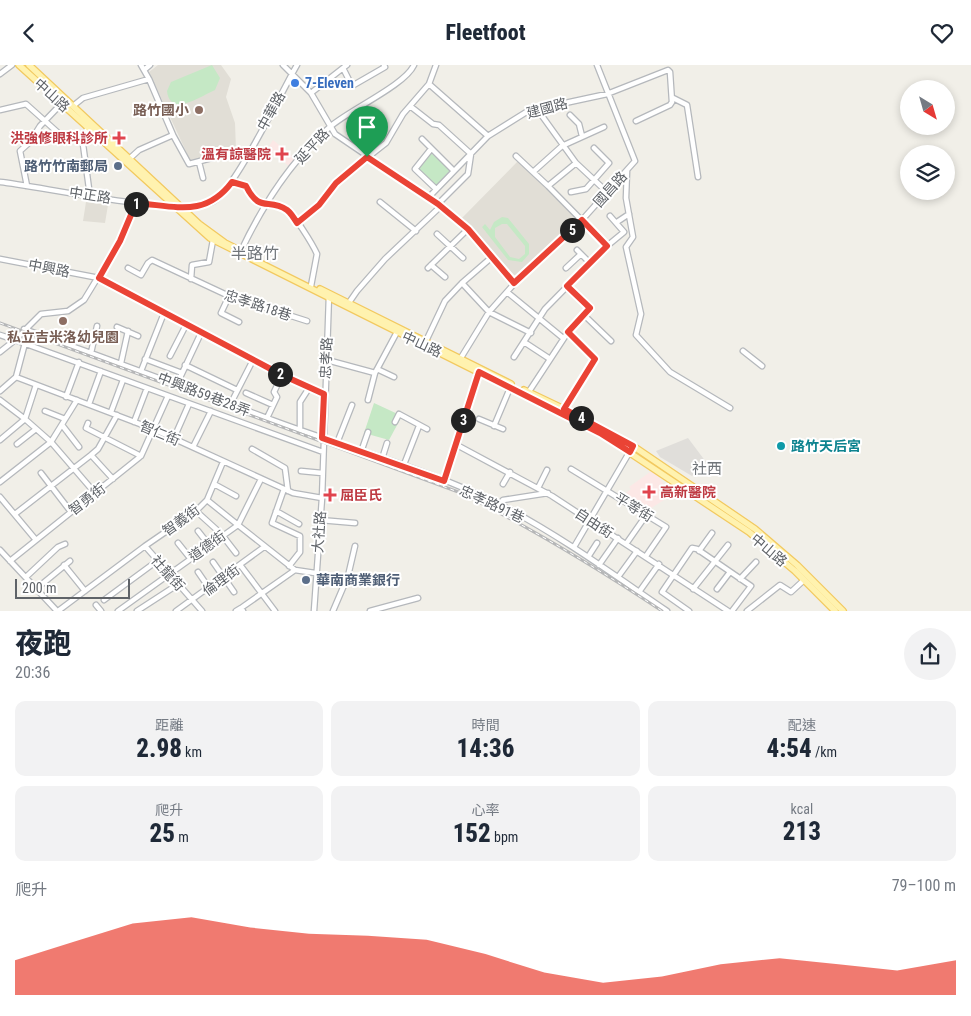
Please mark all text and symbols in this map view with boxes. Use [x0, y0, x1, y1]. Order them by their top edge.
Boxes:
icon: back [15, 19, 43, 47]
icon: heart [928, 19, 956, 47]
text: Fleetfoot [446, 20, 525, 45]
street label: 中山路 [31, 75, 73, 115]
place label: 7-Eleven [305, 75, 354, 91]
marker: 7-Eleven [289, 77, 301, 89]
north arrow [900, 80, 955, 135]
map controls [900, 80, 955, 200]
street label: 中華路 [254, 89, 288, 133]
street label: 建國路 [525, 95, 569, 121]
place label: 路竹國小 [133, 102, 189, 118]
marker: 路竹國小 [193, 104, 205, 116]
pin [346, 106, 388, 157]
icon: arrive [353, 113, 381, 141]
street label: 延平路 [292, 125, 332, 167]
place label: 洪強修眼科診所 [10, 130, 108, 146]
marker: 洪強修眼科診所 [112, 131, 126, 145]
button: layers [900, 145, 955, 200]
place label: 溫有諒醫院 [201, 146, 271, 162]
marker: 溫有諒醫院 [275, 147, 289, 161]
place label: 路竹竹南郵局 [24, 158, 108, 174]
marker: 路竹竹南郵局 [112, 160, 124, 172]
street label: 國昌路 [590, 168, 630, 210]
street label: 中正路 [68, 184, 112, 206]
pin: 1 [124, 191, 148, 217]
text: 1 [133, 196, 140, 212]
pin: 5 [560, 217, 584, 243]
text: 5 [569, 222, 576, 238]
district label: 半路竹 [231, 244, 279, 263]
street label: 中興路 [27, 256, 71, 280]
street label: 忠孝路18巷 [222, 287, 294, 323]
marker: 私立吉米洛幼兒園 [57, 315, 69, 327]
street label: 中山路 [400, 328, 444, 360]
place label: 私立吉米洛幼兒園 [7, 329, 119, 345]
street label: 忠孝路 [317, 337, 335, 379]
pin: 2 [268, 361, 292, 387]
text: 2 [277, 366, 284, 382]
street label: 中興路59巷28弄 [156, 369, 252, 419]
pin: 4 [568, 405, 594, 431]
pin: 3 [450, 407, 476, 433]
text: 4 [578, 410, 585, 426]
text: 3 [460, 412, 467, 428]
street label: 智仁街 [138, 417, 182, 449]
place label: 路竹天后宮 [791, 438, 861, 454]
marker: 路竹天后宮 [775, 440, 787, 452]
district label: 社西 [692, 460, 722, 478]
street label: 智勇街 [66, 480, 108, 518]
street label: 忠孝路91巷 [457, 482, 527, 526]
place label: 高新醫院 [660, 484, 716, 500]
marker: 高新醫院 [642, 485, 656, 499]
place label: 屈臣氏 [340, 487, 382, 503]
marker: 屈臣氏 [324, 489, 336, 501]
street label: 平等街 [612, 489, 656, 525]
street label: 智義街 [159, 501, 203, 539]
street label: 自由街 [572, 505, 616, 541]
street label: 大社路 [310, 510, 328, 554]
street label: 道德街 [185, 527, 229, 565]
street label: 中山路 [748, 530, 790, 570]
street label: 社龍街 [148, 552, 188, 594]
street label: 倫理街 [199, 561, 243, 599]
place label: 華南商業銀行 [316, 572, 400, 588]
marker: 華南商業銀行 [300, 574, 312, 586]
scale bar [15, 576, 130, 599]
text: 200 m [22, 580, 57, 596]
text: 夜跑 [15, 627, 71, 660]
button: share [904, 628, 956, 680]
text: 20:36 [15, 663, 50, 682]
text: 距離 [155, 717, 183, 733]
text: 時間 [471, 717, 499, 733]
text: 配速 [788, 717, 816, 733]
text: 2.98 [136, 734, 182, 763]
text: 14:36 [457, 734, 514, 763]
text: 4:54 [767, 734, 812, 763]
text: km [182, 744, 202, 760]
text: /km [812, 744, 837, 760]
text: kcal [791, 801, 813, 817]
text: 爬升 [155, 802, 183, 818]
text: 心率 [471, 802, 499, 818]
text: 213 [783, 817, 821, 846]
text: 25 [150, 819, 175, 848]
text: 152 [453, 819, 491, 848]
text: m [175, 829, 189, 845]
text: bpm [491, 829, 518, 845]
text: 79–100 m [892, 876, 956, 895]
text: 爬升 [15, 880, 47, 899]

